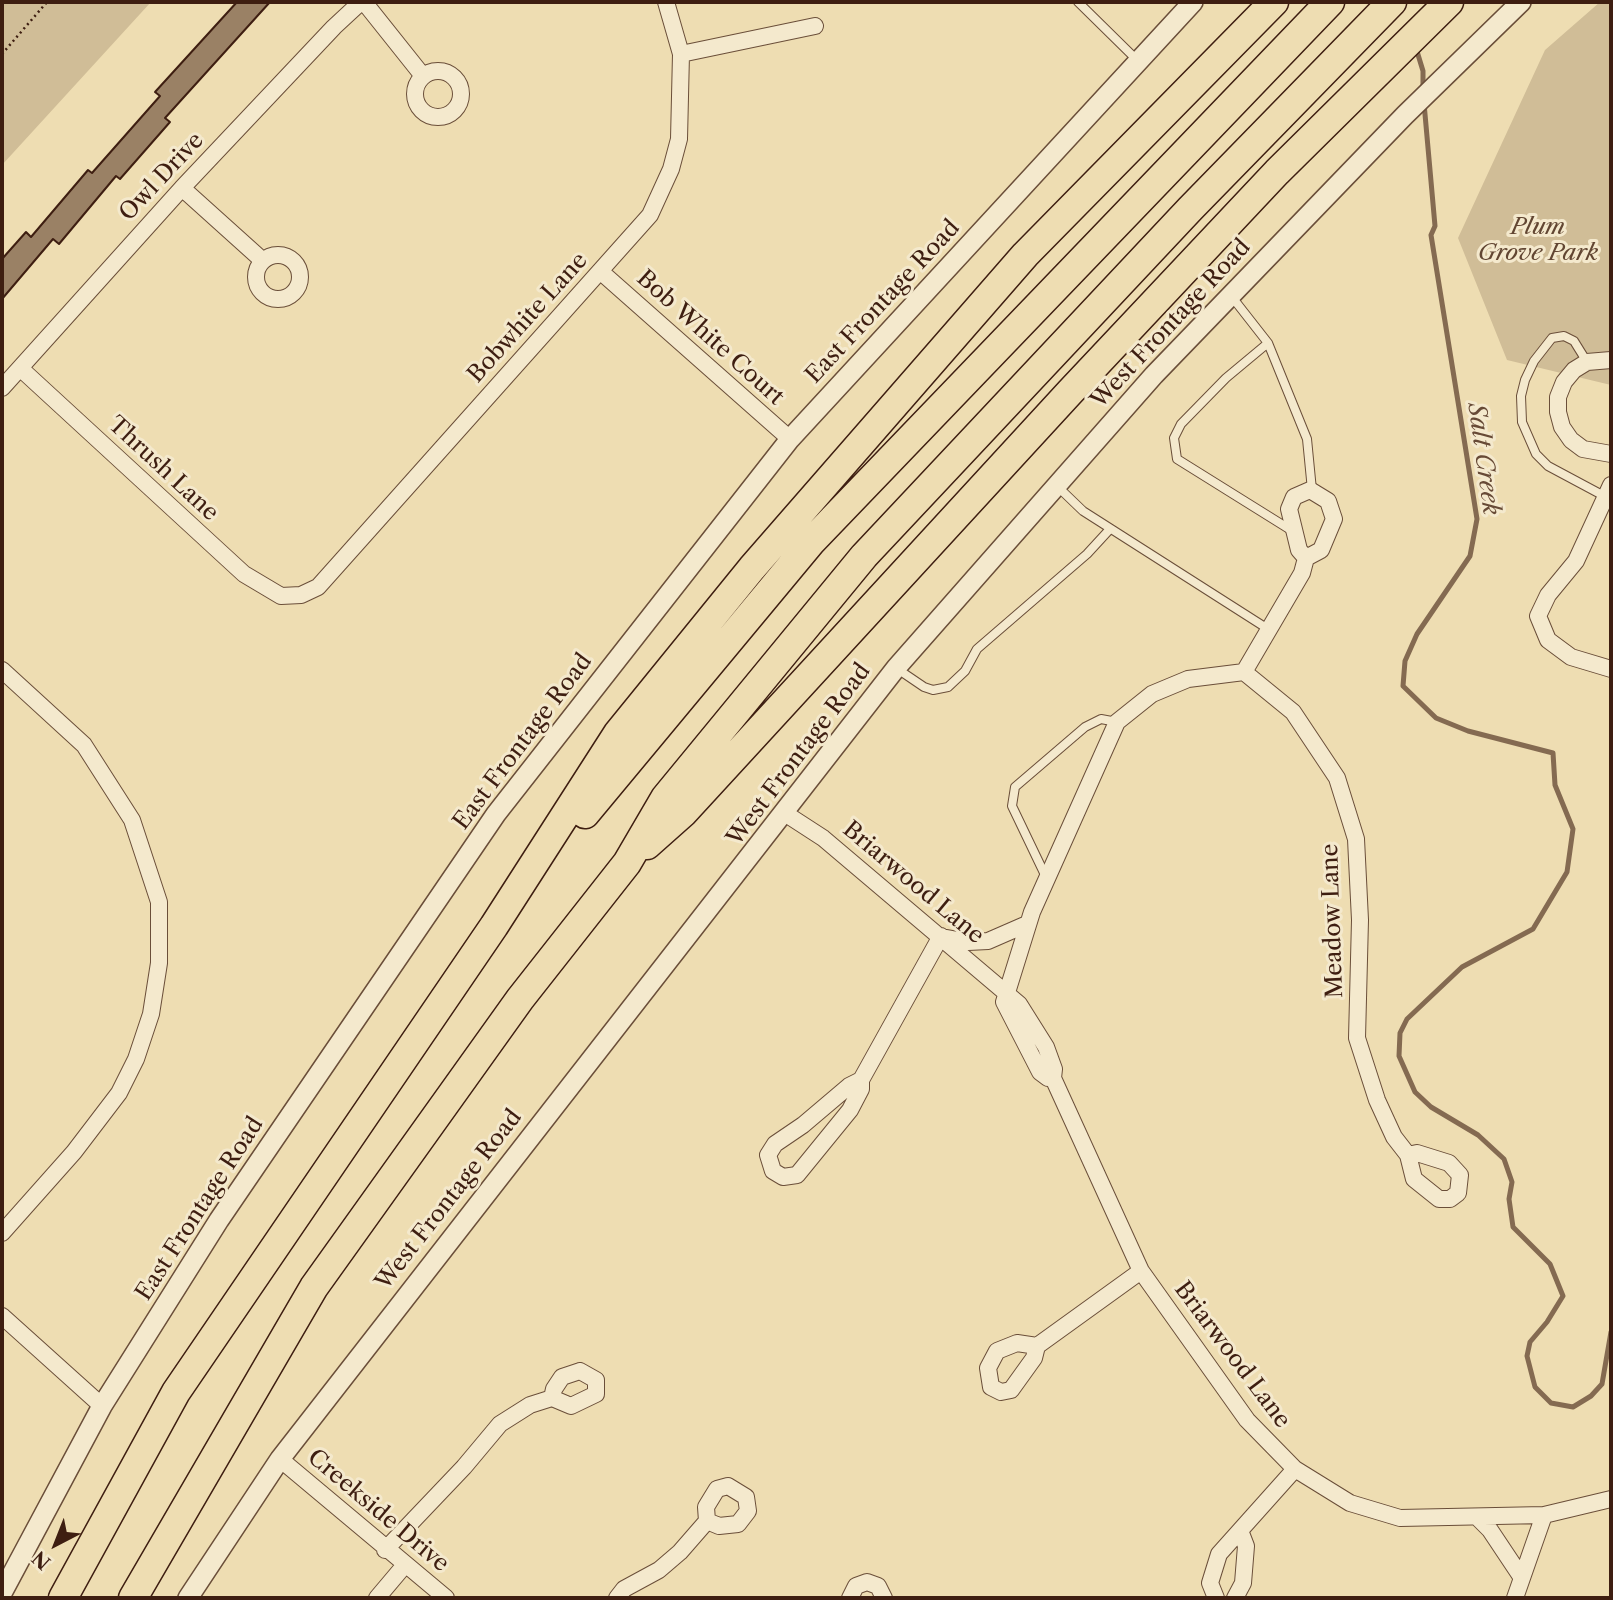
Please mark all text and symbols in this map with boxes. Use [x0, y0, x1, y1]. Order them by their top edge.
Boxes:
street label: Owl Drive [114, 127, 210, 227]
park label: Plum Grove Park [1478, 213, 1598, 267]
street label: East Frontage Road [800, 215, 966, 389]
street label: West Frontage Road [1085, 234, 1257, 414]
street label: Bobwhite Lane [462, 247, 594, 389]
street label: Bob White Court [631, 265, 789, 411]
water label: Salt Creek [1461, 401, 1505, 517]
street label: Thrush Lane [102, 411, 224, 527]
street label: East Frontage Road [448, 649, 598, 835]
street label: West Frontage Road [721, 658, 877, 852]
street label: Briarwood Lane [837, 816, 989, 950]
street label: Meadow Lane [1317, 843, 1349, 999]
street label: West Frontage Road [370, 1104, 528, 1296]
street label: East Frontage Road [130, 1112, 270, 1306]
street label: Briarwood Lane [1168, 1277, 1296, 1433]
street label: Creekside Drive [302, 1444, 454, 1578]
north arrow [21, 1509, 91, 1579]
text: N [28, 1546, 55, 1574]

